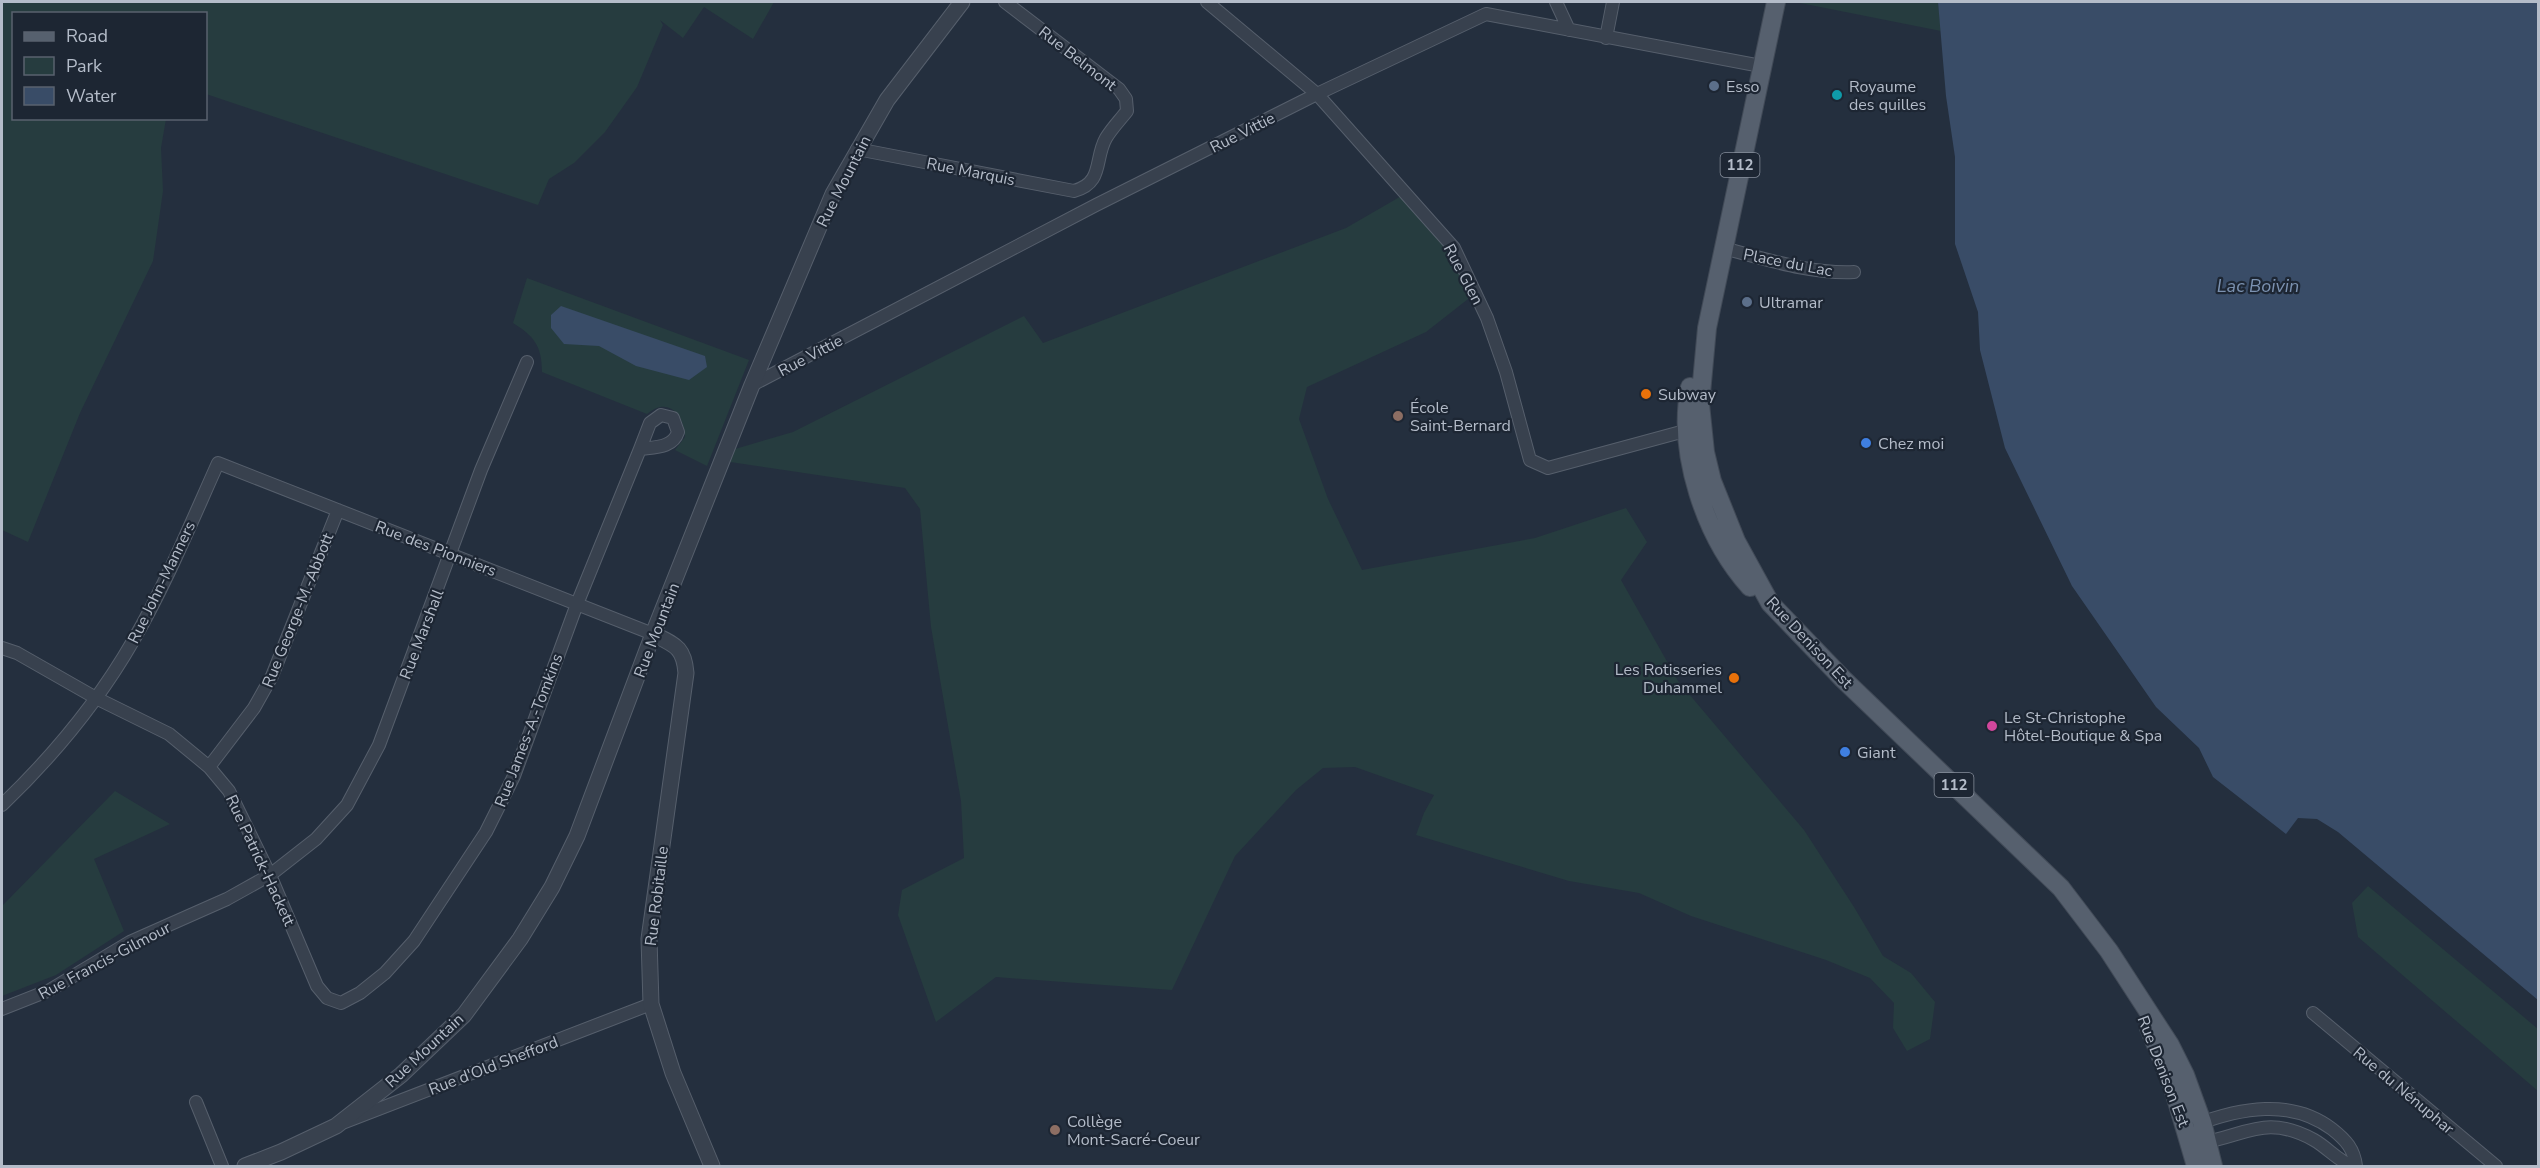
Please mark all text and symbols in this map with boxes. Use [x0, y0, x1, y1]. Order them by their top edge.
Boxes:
legend [12, 12, 207, 120]
street label: Rue Belmont [1034, 21, 1121, 97]
text: Road [66, 24, 108, 48]
text: Park [66, 54, 103, 78]
place label: Esso [1726, 76, 1760, 98]
place label: Royaume des quilles [1849, 76, 1926, 116]
marker: Esso [1707, 79, 1721, 93]
text: Water [66, 84, 117, 108]
marker: Royaume des quilles [1830, 88, 1844, 102]
street label: Rue Vittie [1206, 107, 1279, 159]
street label: Rue Mountain [811, 132, 876, 231]
street label: Rue Marquis [925, 153, 1017, 191]
road number: 112 [1720, 153, 1760, 177]
street label: Rue Glen [1438, 240, 1488, 309]
street label: Place du Lac [1741, 244, 1835, 282]
water label: Lac Boivin [2217, 274, 2299, 298]
place label: Ultramar [1759, 292, 1823, 314]
marker: Ultramar [1740, 295, 1754, 309]
street label: Rue Vittie [774, 330, 847, 382]
place label: Subway [1658, 384, 1717, 406]
marker: Subway [1639, 387, 1653, 401]
place label: École Saint-Bernard [1410, 397, 1511, 437]
marker: École Saint-Bernard [1391, 409, 1405, 423]
place label: Chez moi [1878, 433, 1944, 455]
marker: Chez moi [1859, 436, 1873, 450]
street label: Rue des Pionniers [372, 516, 500, 582]
street label: Rue John-Manners [123, 518, 201, 647]
street label: Rue George-M.-Abbott [257, 529, 339, 691]
street label: Rue Mountain [629, 580, 685, 681]
street label: Rue Marshall [395, 586, 449, 683]
street label: Rue Denison Est [1761, 592, 1858, 694]
street label: Rue James-A.-Tomkins [489, 650, 568, 810]
place label: Les Rotisseries Duhammel [1615, 659, 1722, 699]
marker: Les Rotisseries Duhammel [1727, 671, 1741, 685]
place label: Le St-Christophe Hôtel-Boutique & Spa [2004, 707, 2162, 747]
marker: Le St-Christophe Hôtel-Boutique & Spa [1985, 719, 1999, 733]
place label: Giant [1857, 742, 1896, 764]
marker: Giant [1838, 745, 1852, 759]
road number: 112 [1934, 773, 1974, 797]
street label: Rue Patrick-Hackett [220, 791, 300, 930]
street label: Rue Robitaille [640, 845, 674, 947]
street label: Rue Francis-Gilmour [34, 917, 175, 1005]
street label: Rue Mountain [381, 1009, 469, 1093]
street label: Rue Denison Est [2132, 1012, 2195, 1131]
street label: Rue d'Old Shefford [425, 1031, 561, 1101]
street label: Rue du Nénuphar [2348, 1042, 2459, 1140]
place label: Collège Mont-Sacré-Coeur [1067, 1111, 1200, 1151]
marker: Collège Mont-Sacré-Coeur [1048, 1123, 1062, 1137]

